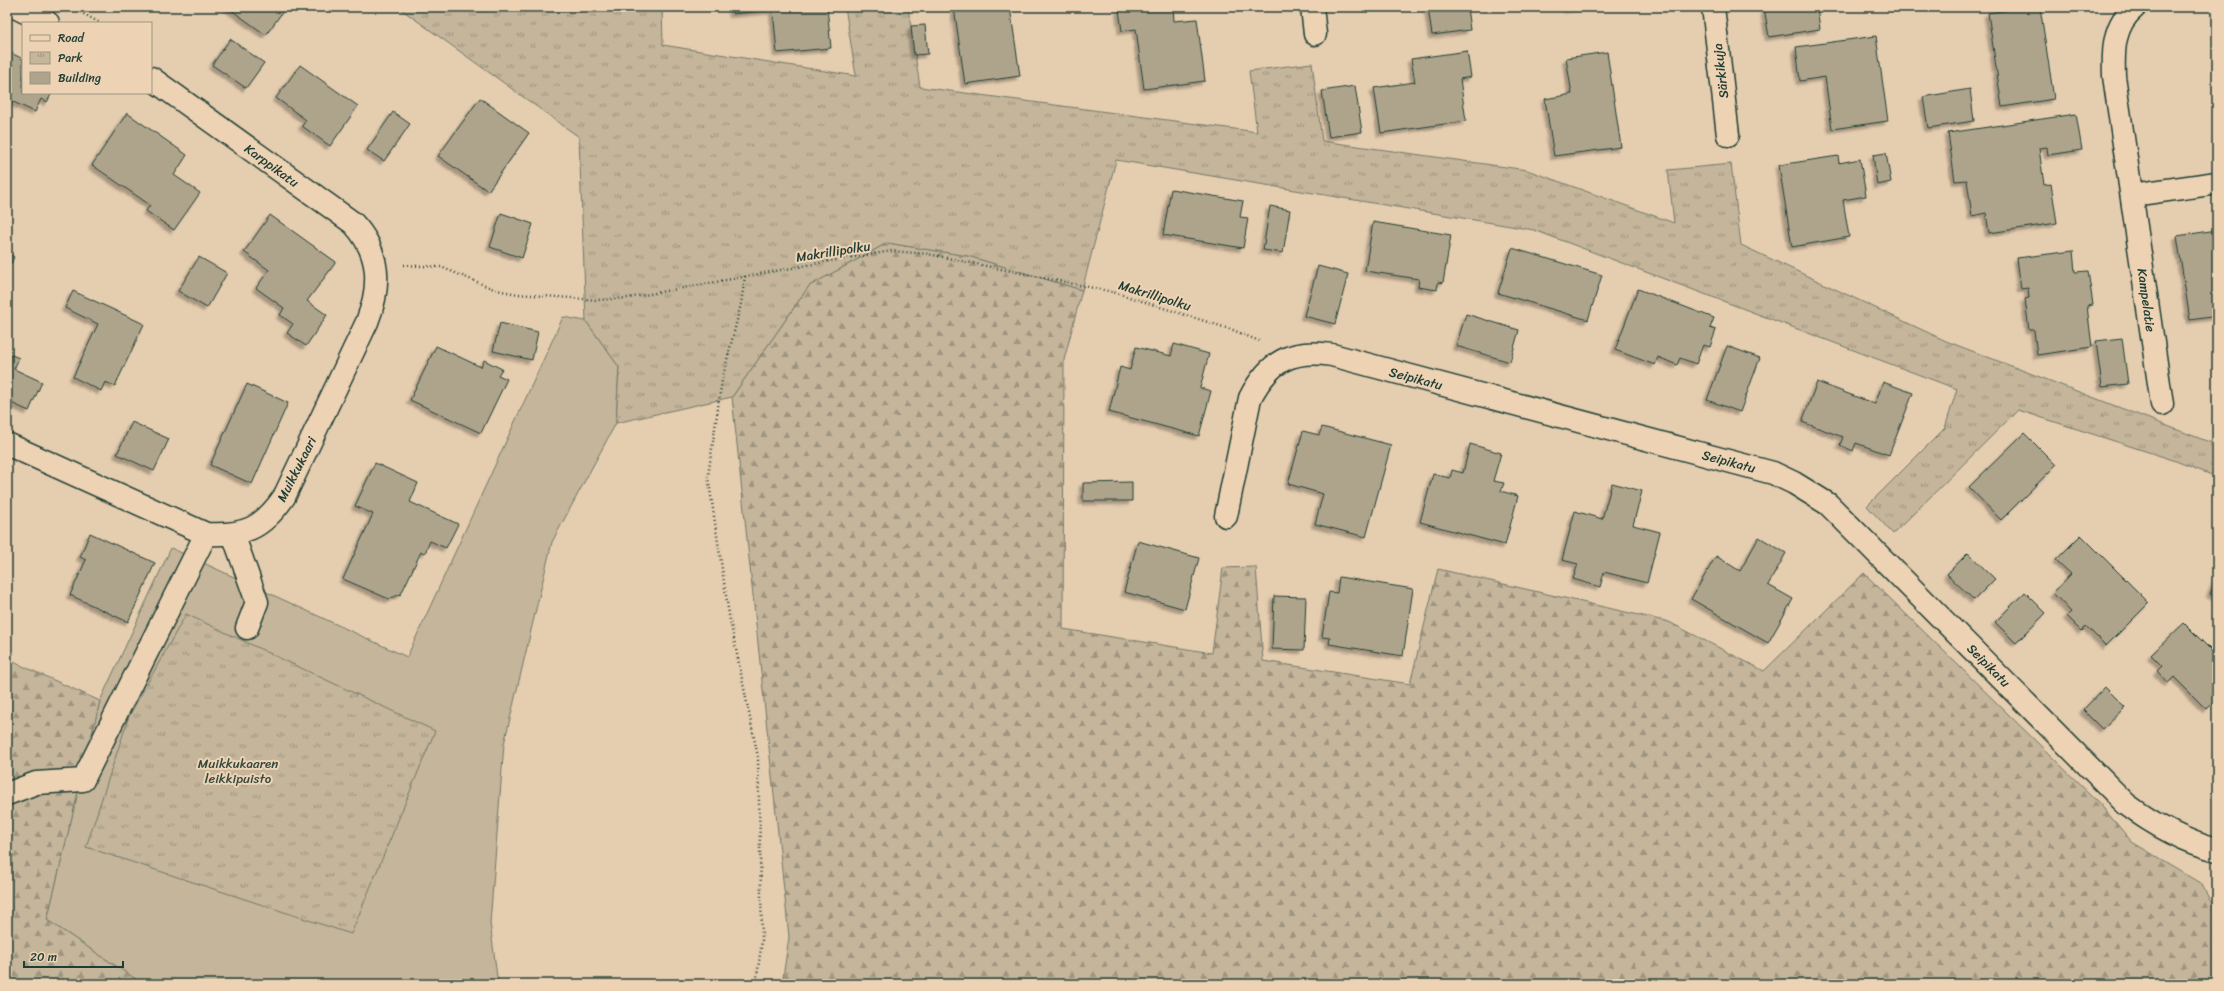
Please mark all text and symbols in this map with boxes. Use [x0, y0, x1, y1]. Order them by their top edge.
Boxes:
legend [22, 22, 152, 94]
text: Road [58, 27, 85, 49]
street label: Särkikuja [1706, 42, 1735, 100]
text: Park [58, 47, 83, 69]
text: Building [58, 67, 101, 89]
street label: Karppikatu [239, 138, 304, 193]
street label: Makrillipolku [794, 234, 872, 269]
street label: Kampelatie [2131, 267, 2162, 334]
street label: Makrillipolku [1116, 274, 1194, 317]
street label: Seipikatu [1387, 360, 1445, 397]
street label: Muikkukaari [270, 432, 323, 506]
street label: Seipikatu [1700, 443, 1758, 480]
street label: Seipikatu [1961, 638, 2016, 693]
park label: Muikkukaaren leikkipuisto [198, 752, 278, 790]
scale bar [24, 943, 123, 969]
text: 20 m [30, 946, 57, 968]

